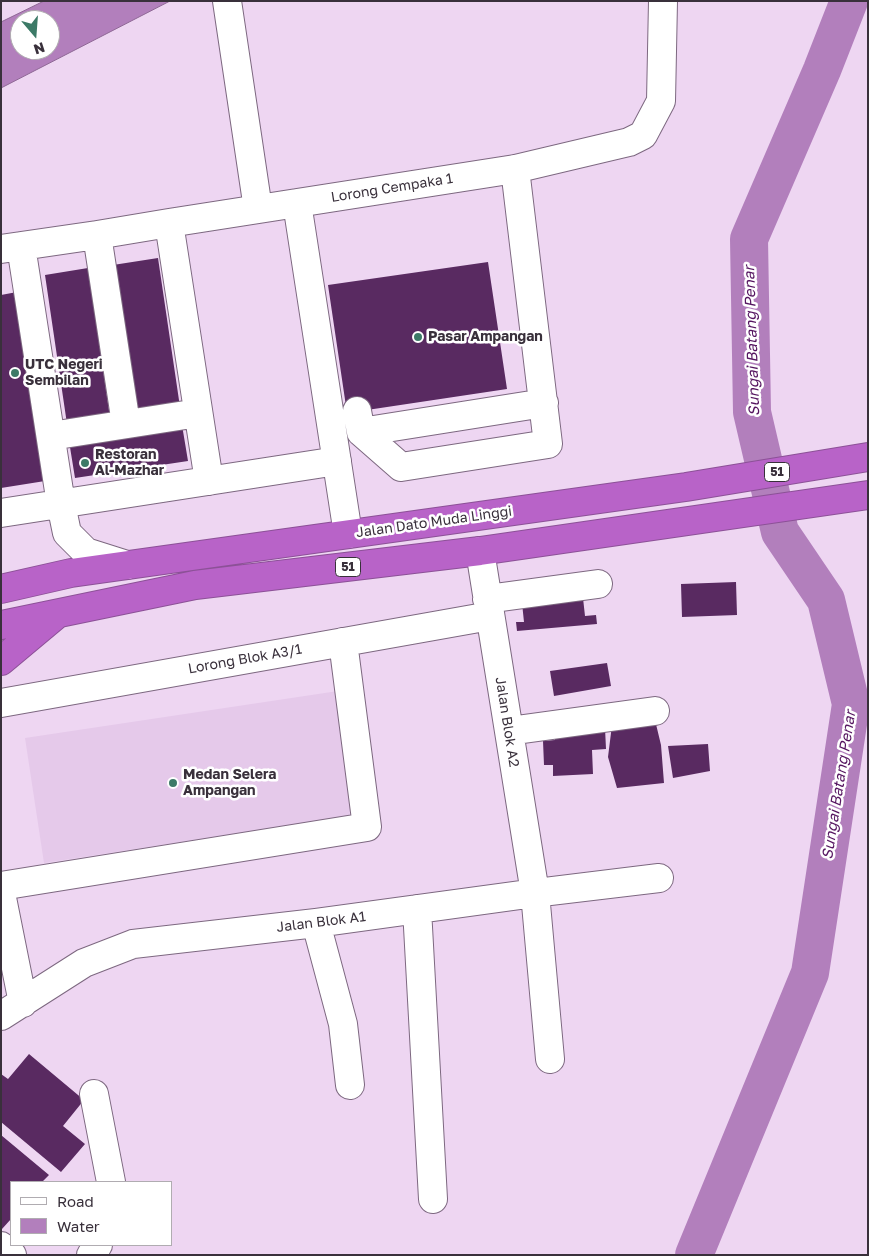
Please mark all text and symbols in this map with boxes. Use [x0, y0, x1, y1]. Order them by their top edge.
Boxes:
north arrow [10, 10, 60, 60]
text: N [32, 39, 47, 59]
street label: Lorong Cempaka 1 [330, 170, 454, 206]
water label: Sungai Batang Penar [740, 266, 764, 416]
place label: Pasar Ampangan [428, 329, 543, 345]
marker: Pasar Ampangan [412, 331, 424, 343]
place label: UTC Negeri Sembilan [25, 357, 103, 390]
marker: UTC Negeri Sembilan [9, 367, 21, 379]
place label: Restoran Al-Mazhar [95, 447, 164, 480]
marker: Restoran Al-Mazhar [79, 457, 91, 469]
road number: 51 [764, 462, 790, 482]
street label: Jalan Dato Muda Linggi [355, 503, 513, 541]
road number: 51 [336, 558, 360, 576]
street label: Lorong Blok A3/1 [187, 641, 303, 677]
street label: Jalan Blok A2 [492, 676, 522, 768]
water label: Sungai Batang Penar [818, 709, 860, 861]
place label: Medan Selera Ampangan [183, 767, 276, 800]
marker: Medan Selera Ampangan [167, 777, 179, 789]
street label: Jalan Blok A1 [275, 908, 367, 936]
legend [10, 1181, 172, 1246]
text: Road [57, 1192, 94, 1210]
text: Water [57, 1217, 100, 1235]

